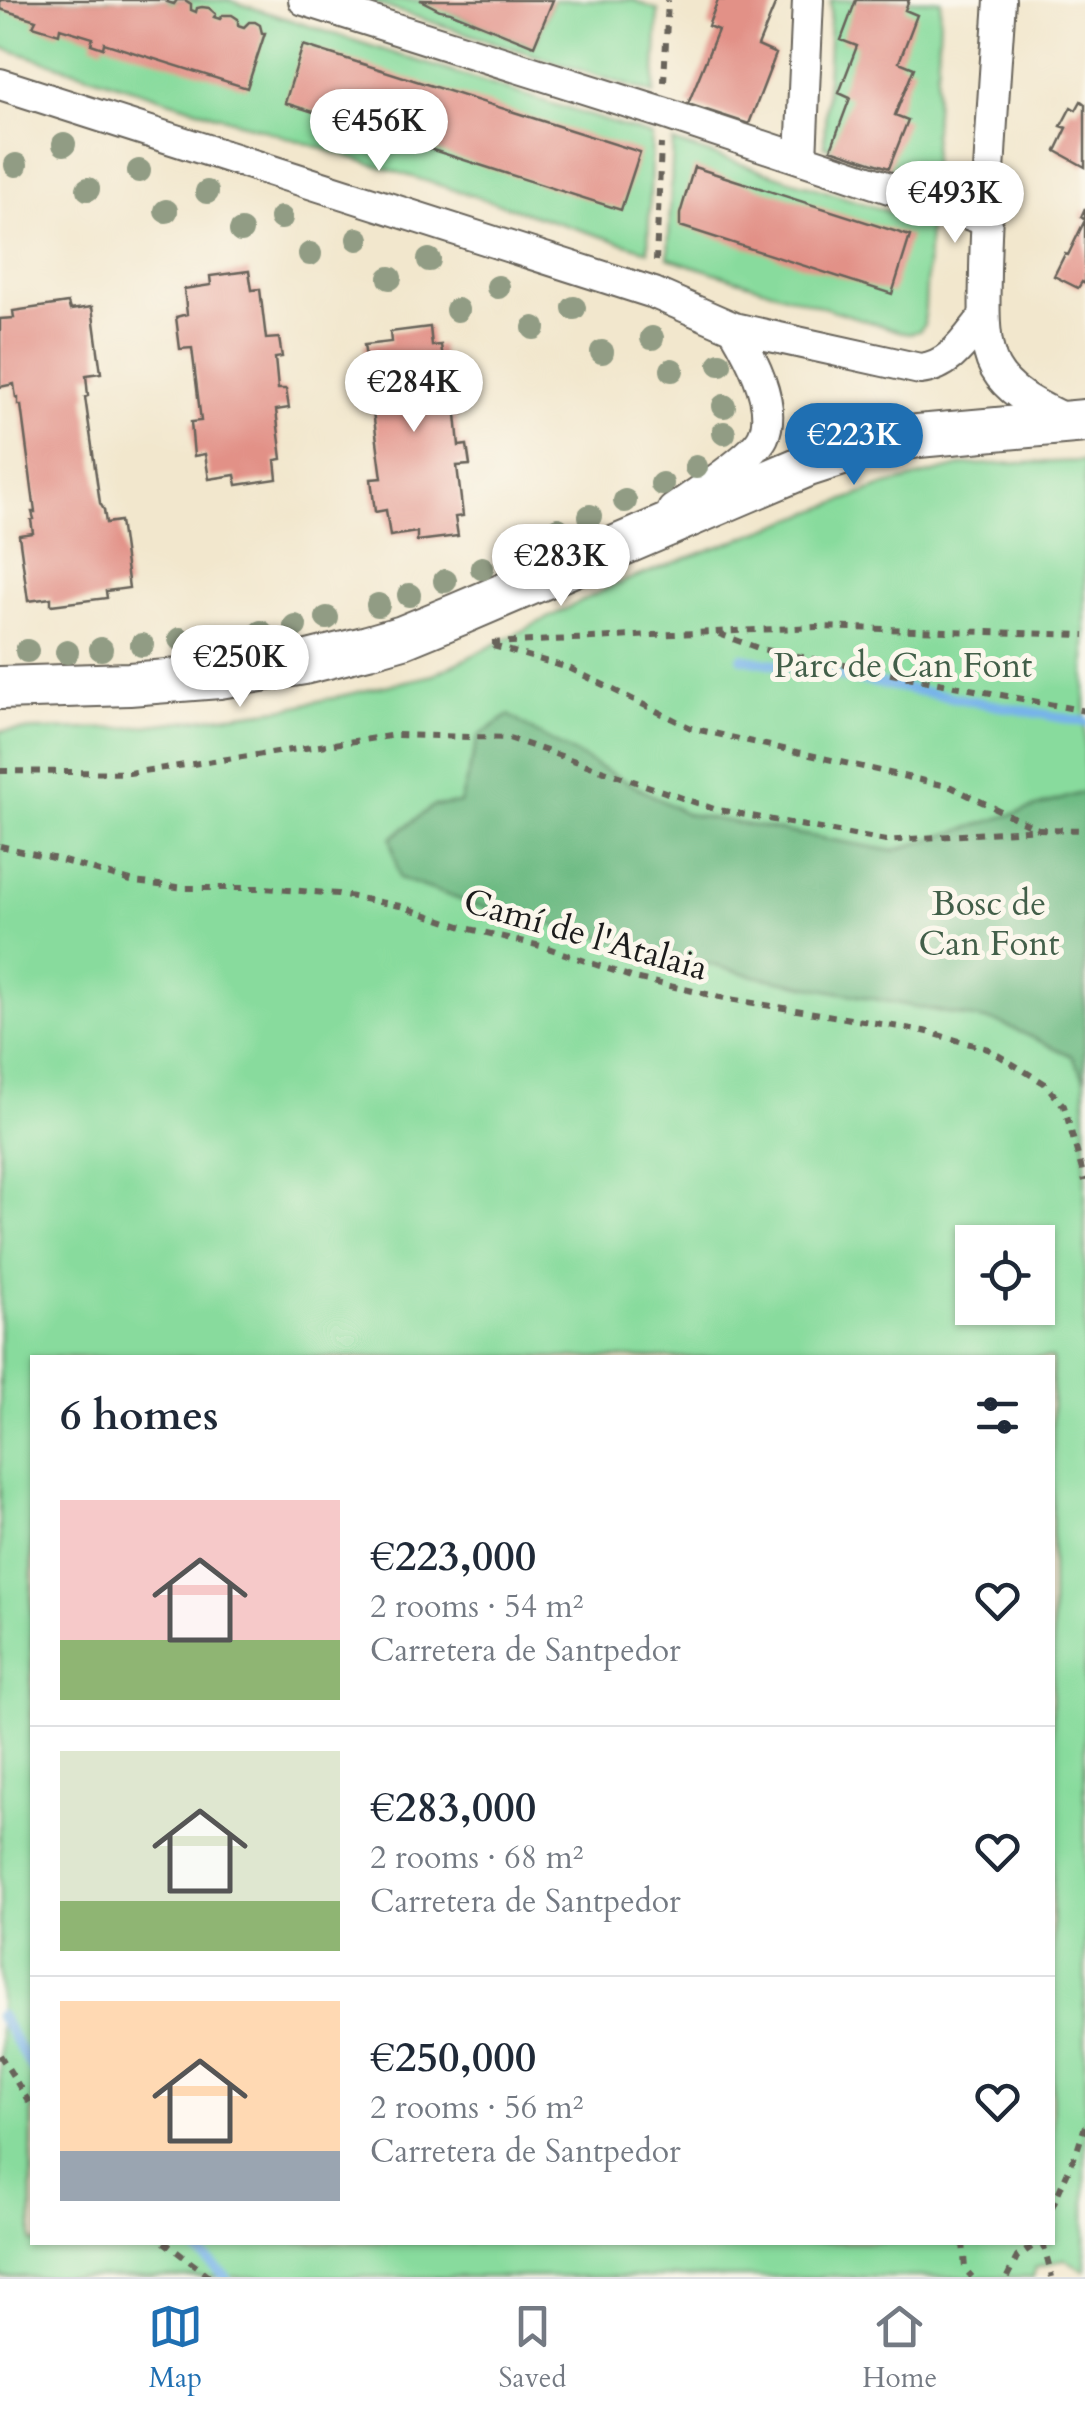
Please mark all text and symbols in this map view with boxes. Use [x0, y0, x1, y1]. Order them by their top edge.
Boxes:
pin: €456K [309, 89, 449, 174]
text: €456K [332, 99, 426, 143]
pin: €493K [885, 161, 1025, 246]
text: €493K [908, 171, 1002, 215]
pin: €284K [344, 350, 484, 435]
text: €284K [367, 360, 461, 404]
pin: €223K [784, 403, 924, 488]
text: €223K [807, 413, 901, 457]
pin: €283K [491, 524, 631, 609]
text: €283K [514, 534, 608, 578]
pin: €250K [170, 625, 310, 710]
text: €250K [193, 635, 287, 679]
park label: Parc de Can Font [774, 642, 1032, 690]
street label: Camí de l'Atalaia [458, 877, 713, 993]
park label: Bosc de Can Font [919, 880, 1060, 968]
map controls [955, 1225, 1055, 1325]
button: locate [955, 1225, 1055, 1325]
text: 6 homes [60, 1387, 218, 1444]
icon: filters [970, 1388, 1025, 1443]
text: €223,000 [370, 1528, 536, 1585]
icon: home [140, 1540, 260, 1660]
icon: heart [970, 1573, 1025, 1628]
text: 2 rooms · 54 m² [370, 1585, 583, 1629]
text: Carretera de Santpedor [370, 1629, 681, 1673]
text: €283,000 [370, 1779, 536, 1836]
icon: home [140, 1791, 260, 1911]
icon: heart [970, 1824, 1025, 1879]
text: 2 rooms · 68 m² [370, 1836, 583, 1880]
text: Carretera de Santpedor [370, 1880, 681, 1924]
text: €250,000 [370, 2029, 536, 2086]
icon: home [140, 2041, 260, 2161]
icon: heart [970, 2074, 1025, 2129]
text: 2 rooms · 56 m² [370, 2086, 583, 2130]
text: Carretera de Santpedor [370, 2130, 681, 2174]
tab: Map [148, 2299, 203, 2397]
tab: Saved [499, 2299, 566, 2397]
tab: Home [862, 2299, 937, 2397]

